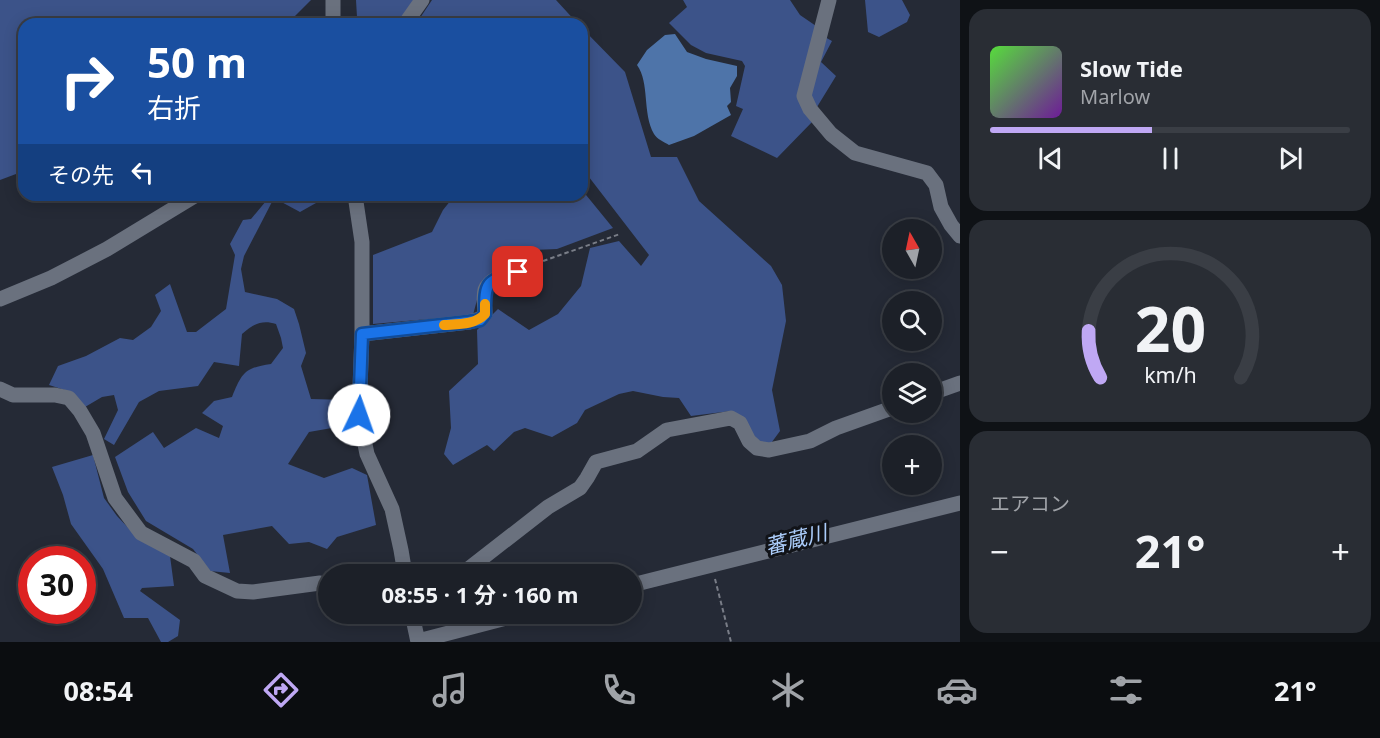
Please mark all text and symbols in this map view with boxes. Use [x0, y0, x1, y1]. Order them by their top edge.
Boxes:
text: 50 m [147, 33, 247, 90]
icon: right [48, 42, 126, 120]
text: Slow Tide [1080, 53, 1183, 83]
text: Marlow [1080, 83, 1150, 110]
text: 右折 [147, 89, 201, 126]
icon: previous [1034, 142, 1067, 175]
icon: pause [1154, 142, 1187, 175]
icon: next [1274, 142, 1307, 175]
icon: left [126, 156, 159, 189]
text: その先 [48, 159, 114, 189]
north arrow [882, 219, 942, 279]
map controls [882, 219, 942, 495]
pin [492, 246, 543, 297]
icon: arrive [501, 255, 534, 288]
text: 20 [1134, 285, 1206, 370]
button: search [882, 291, 942, 351]
text: km/h [1144, 360, 1196, 389]
button: layers [882, 363, 942, 423]
position arrow [327, 383, 391, 447]
button: + [882, 435, 942, 495]
text: エアコン [990, 490, 1070, 517]
water label: 蕃蔵川 [762, 517, 832, 560]
text: 21° [1135, 520, 1205, 581]
text: − [990, 529, 1009, 574]
text: + [1331, 529, 1350, 574]
speed limit sign: 30 [18, 546, 96, 624]
text: 08:55 · 1 分 · 160 m [382, 579, 579, 609]
icon: directions [260, 669, 302, 711]
icon: music [429, 669, 471, 711]
icon: phone [598, 669, 640, 711]
icon: climate [767, 669, 809, 711]
icon: car [936, 669, 978, 711]
icon: filters [1105, 669, 1147, 711]
text: 08:54 [64, 672, 133, 709]
text: 21° [1274, 672, 1316, 709]

